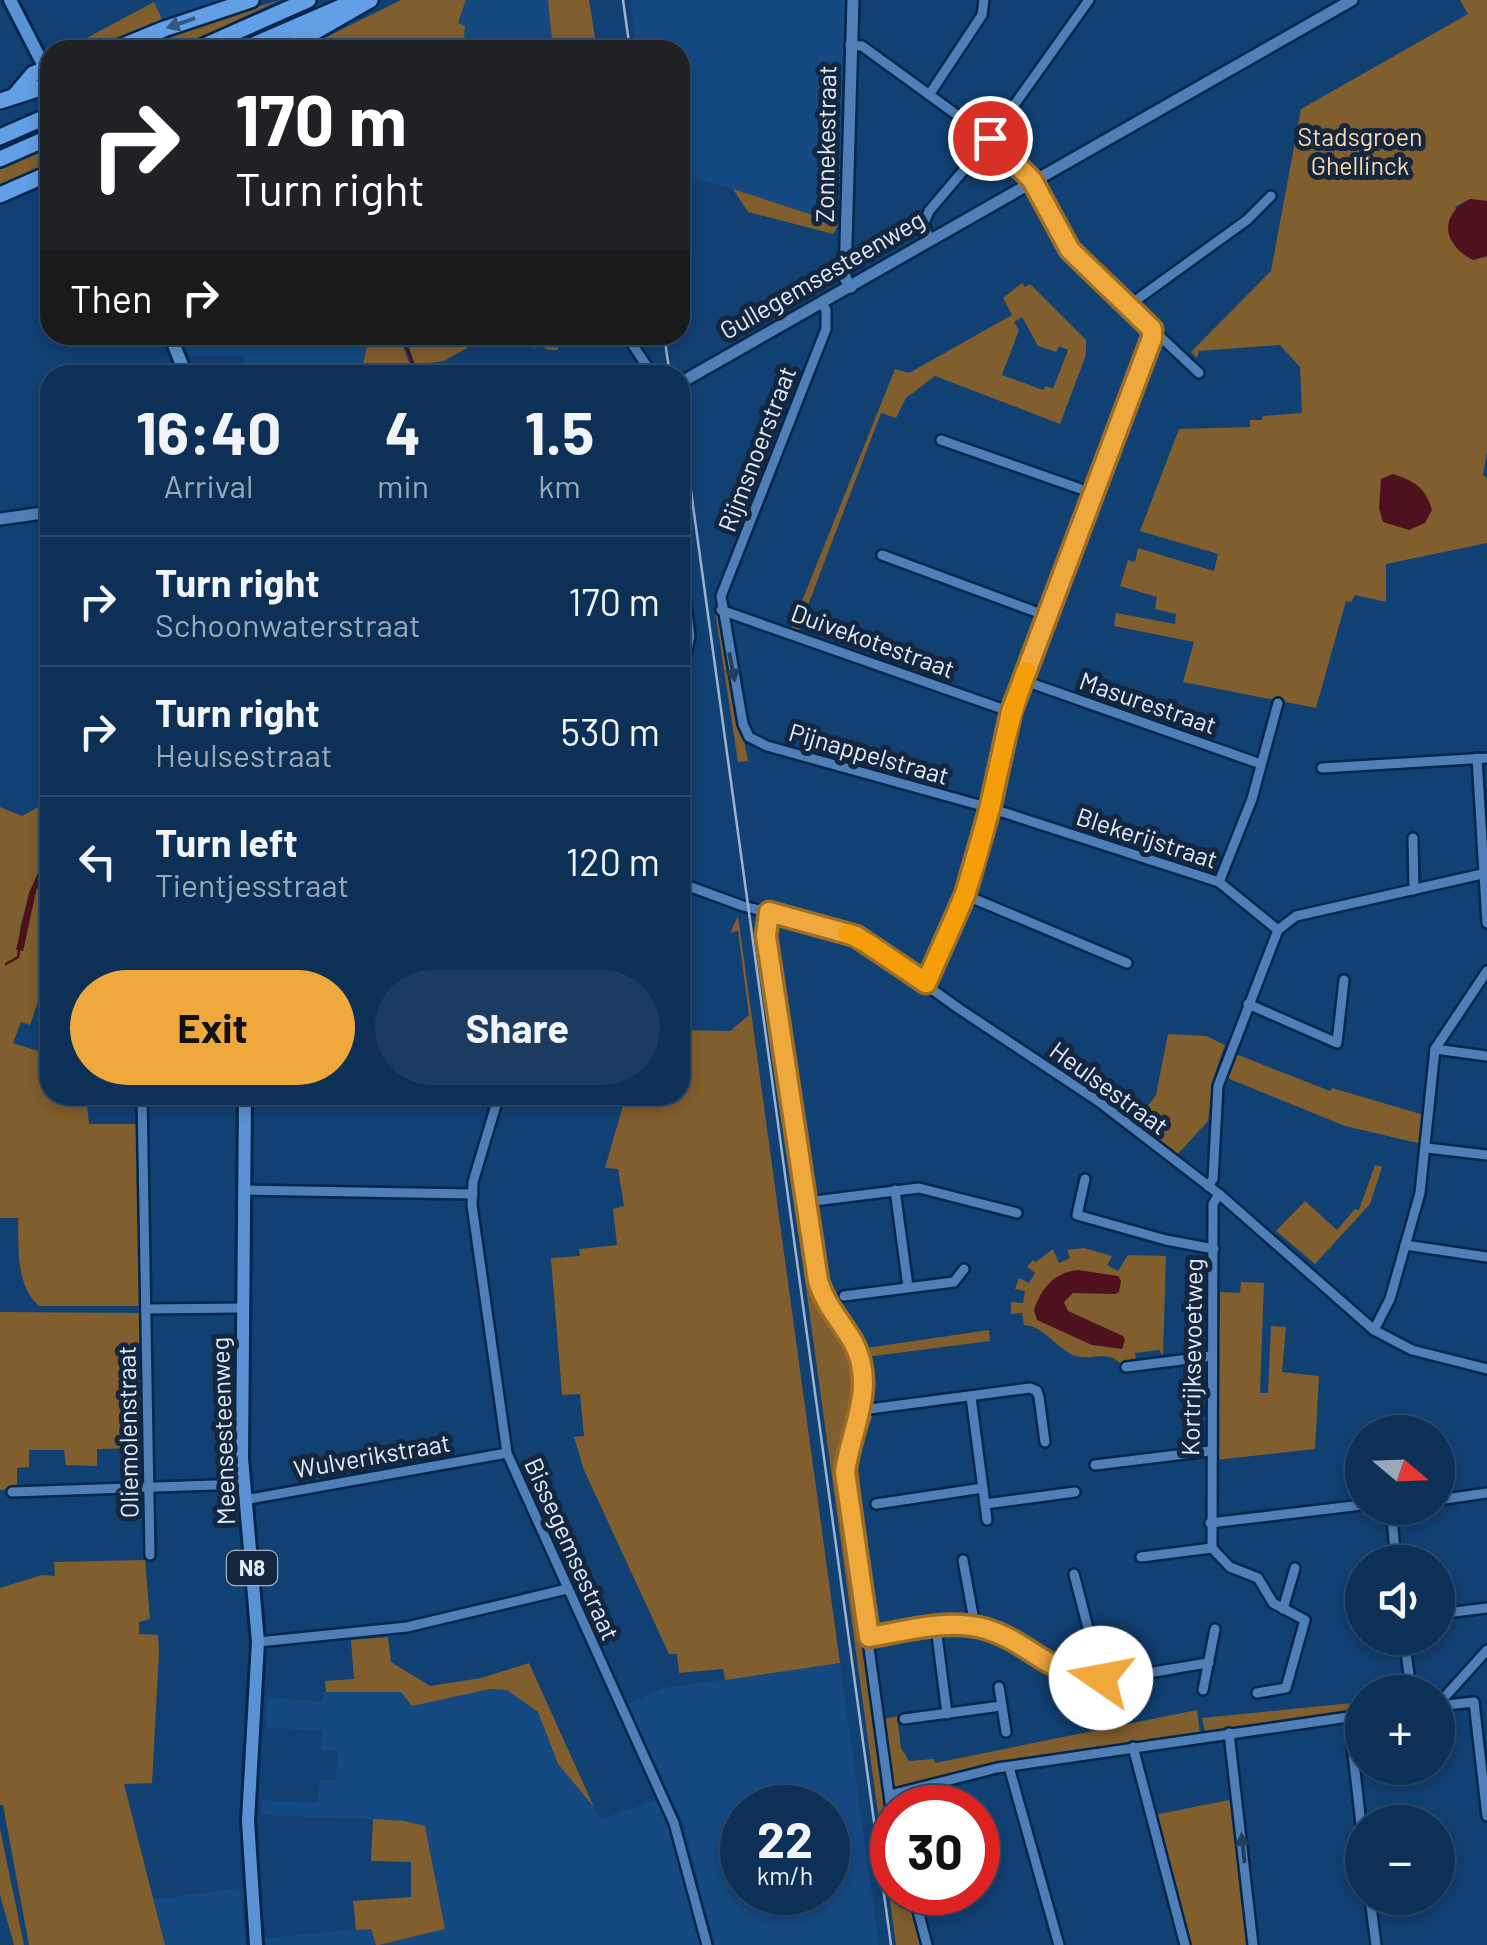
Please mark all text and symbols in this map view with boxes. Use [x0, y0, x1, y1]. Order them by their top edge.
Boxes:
one-way arrow [166, 16, 196, 31]
street label: Zonnekestraat [809, 65, 841, 223]
text: 170 m [235, 76, 407, 160]
icon: right [70, 80, 200, 210]
pin [948, 96, 1033, 181]
icon: arrive [963, 111, 1018, 166]
park label: Stadsgroen Ghellinck [1298, 121, 1422, 180]
text: Turn right [235, 161, 425, 215]
street label: Gullegemsesteenweg [714, 203, 929, 345]
icon: right [173, 270, 228, 325]
text: Then [70, 275, 153, 321]
street label: Rijmsnoerstraat [711, 362, 801, 535]
text: 16:40 [136, 395, 281, 467]
text: 4 [385, 395, 421, 467]
text: 1.5 [525, 395, 594, 467]
text: Arrival [164, 466, 253, 504]
text: min [377, 466, 429, 504]
text: km [538, 466, 581, 504]
text: Turn right [155, 559, 320, 605]
icon: right [70, 574, 125, 629]
text: 170 m [568, 578, 660, 624]
street label: Duivekotestraat [788, 597, 959, 684]
text: Schoonwaterstraat [155, 605, 421, 643]
one-way arrow [725, 652, 740, 683]
street label: Masurestraat [1076, 665, 1221, 739]
text: Turn right [155, 689, 320, 735]
icon: right [70, 704, 125, 759]
text: 530 m [560, 708, 660, 754]
street label: Pijnappelstraat [786, 716, 953, 790]
text: Heulsestraat [155, 735, 332, 773]
street label: Blekerijstraat [1073, 800, 1222, 874]
text: Turn left [155, 819, 298, 865]
icon: left [70, 834, 125, 889]
text: 120 m [566, 838, 660, 884]
text: Tientjesstraat [155, 865, 349, 903]
button: Exit [70, 970, 355, 1085]
button: Share [375, 970, 660, 1085]
street label: Heulsestraat [1045, 1034, 1174, 1140]
street label: Kortrijksevoetweg [1174, 1258, 1208, 1456]
street label: Meensesteenweg [204, 1337, 240, 1526]
street label: Oliemolenstraat [110, 1346, 144, 1518]
north arrow [1345, 1415, 1455, 1525]
map controls [1345, 1415, 1455, 1915]
street label: Wulverikstraat [291, 1427, 452, 1484]
street label: Bissegemsestraat [519, 1453, 627, 1644]
button: sound [1345, 1545, 1455, 1655]
road number: N8 [227, 1551, 277, 1585]
position arrow [1049, 1626, 1153, 1730]
button: + [1345, 1675, 1455, 1785]
speed limit sign: 30 [870, 1785, 1000, 1915]
button: − [1345, 1805, 1455, 1915]
text: 22 [757, 1808, 813, 1868]
one-way arrow [1235, 1832, 1251, 1863]
text: km/h [757, 1860, 813, 1890]

